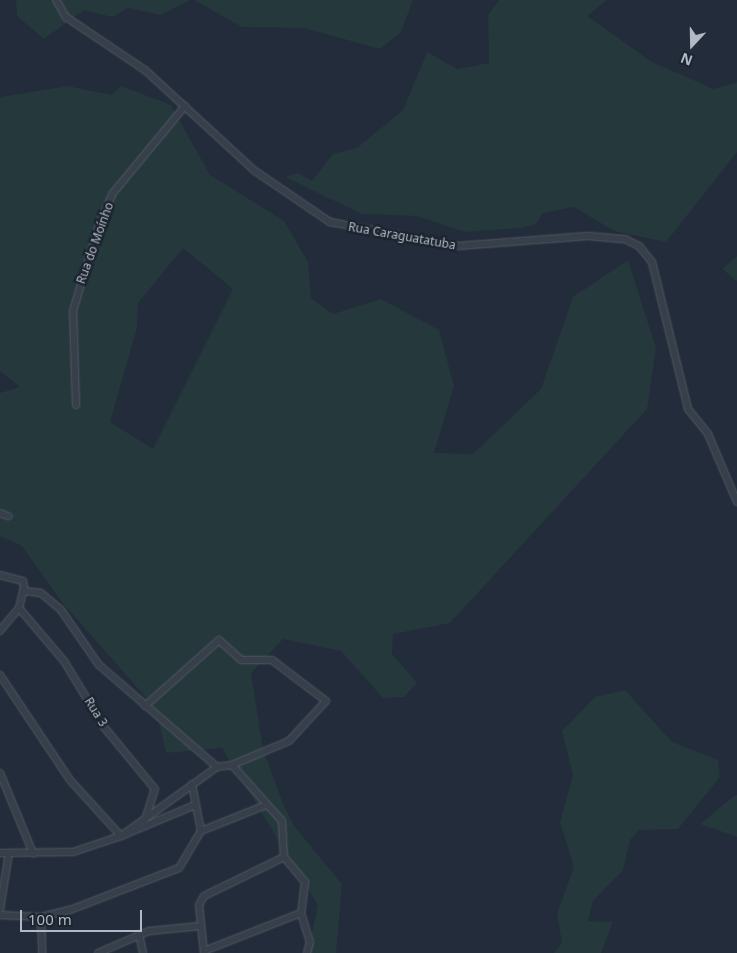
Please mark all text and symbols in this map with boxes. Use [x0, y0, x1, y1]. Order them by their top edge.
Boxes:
north arrow [667, 20, 717, 70]
text: N [678, 49, 695, 70]
street label: Rua do Moínho [74, 200, 116, 286]
street label: Rua Caraguatatuba [347, 219, 457, 253]
street label: Rua 3 [82, 695, 110, 729]
scale bar [22, 900, 145, 932]
text: 100 m [28, 909, 72, 929]

